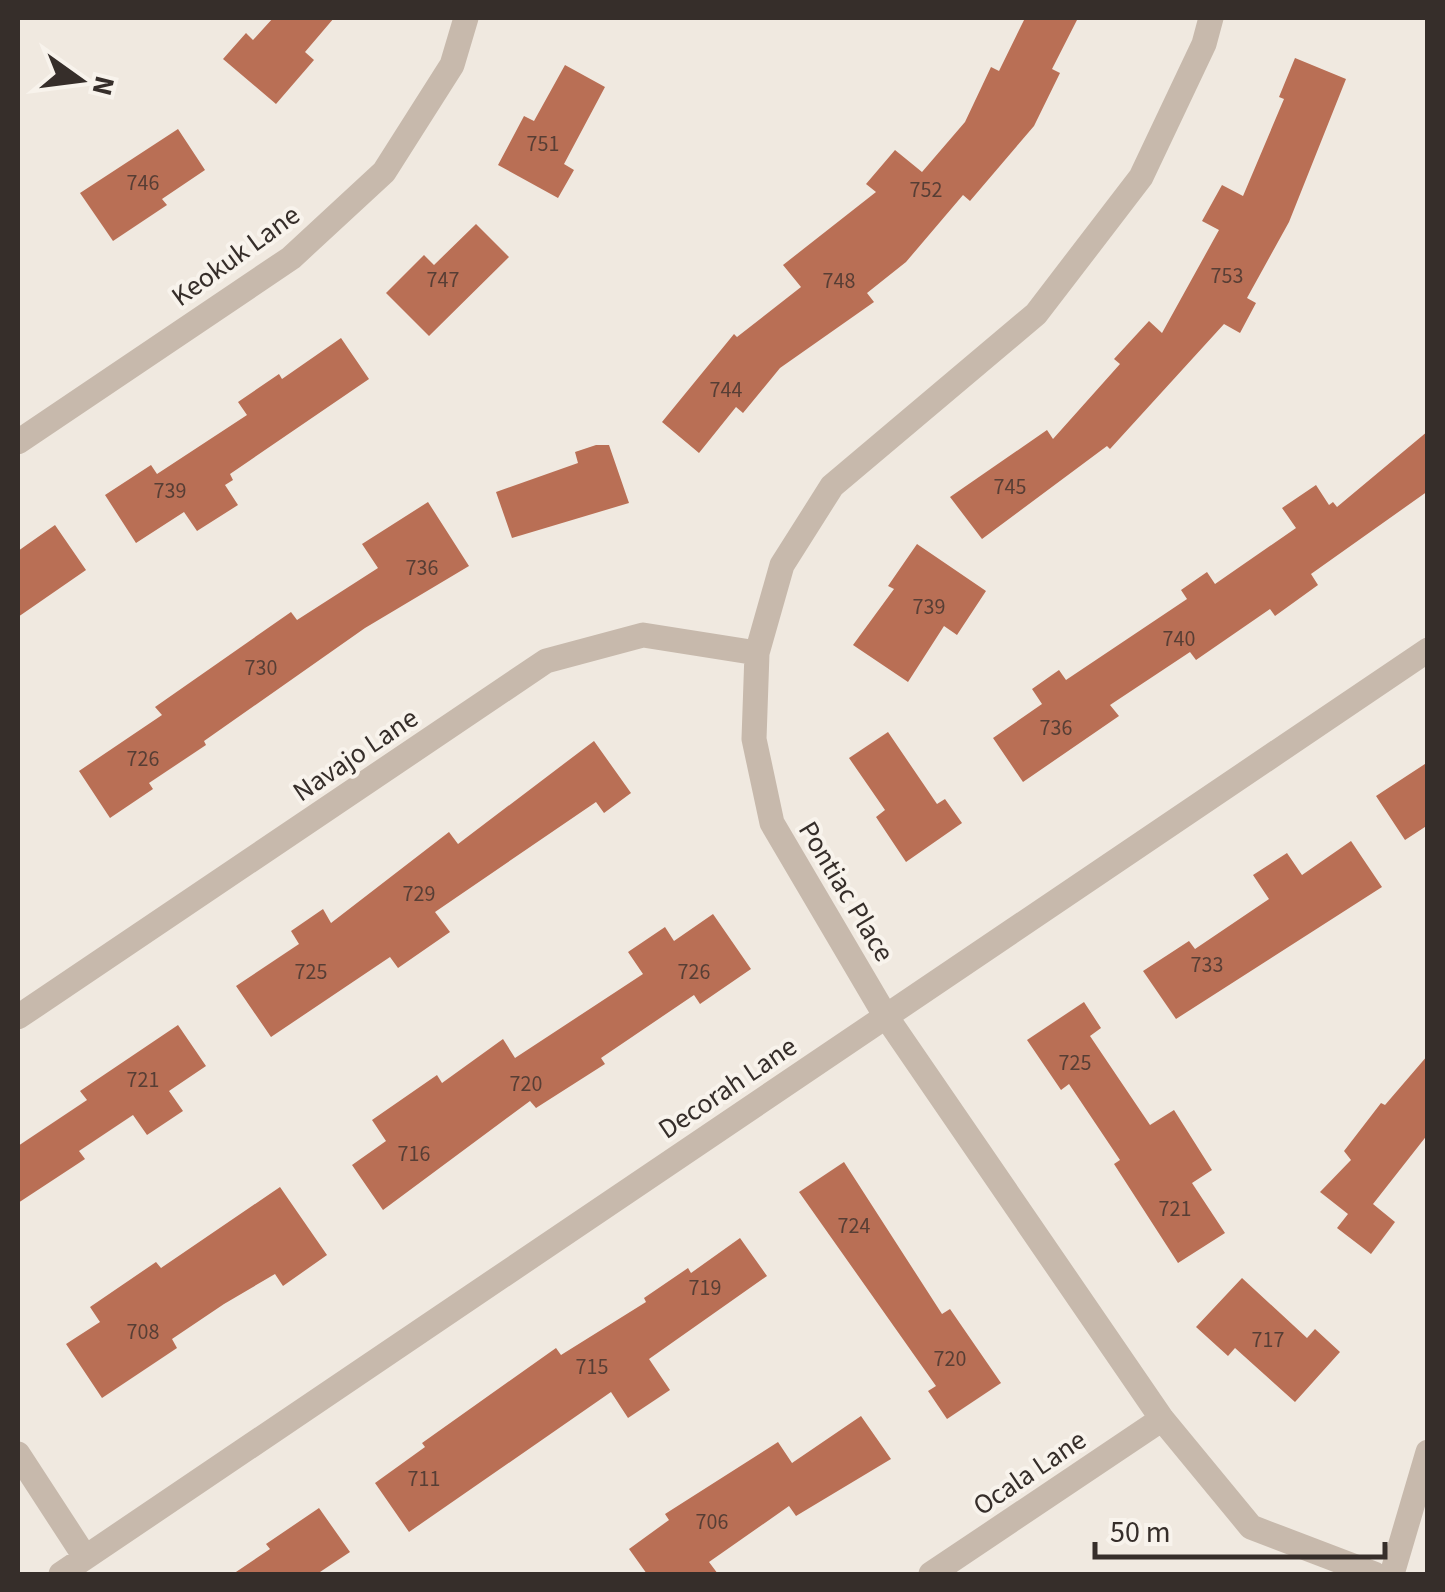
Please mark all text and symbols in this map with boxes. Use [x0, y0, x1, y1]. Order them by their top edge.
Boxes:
north arrow [30, 30, 130, 130]
text: N [82, 72, 125, 100]
house number: 751 [527, 128, 559, 160]
house number: 746 [127, 167, 159, 199]
house number: 752 [910, 174, 942, 206]
street label: Keokuk Lane [163, 195, 308, 316]
house number: 753 [1211, 260, 1243, 292]
house number: 747 [427, 264, 459, 296]
house number: 748 [823, 265, 855, 297]
house number: 744 [710, 374, 742, 406]
house number: 745 [994, 471, 1026, 503]
house number: 739 [154, 475, 186, 507]
house number: 736 [406, 552, 438, 584]
house number: 739 [913, 591, 945, 623]
house number: 740 [1163, 623, 1195, 655]
house number: 730 [245, 652, 277, 684]
street label: Navajo Lane [285, 698, 426, 812]
house number: 736 [1040, 712, 1072, 744]
house number: 726 [127, 743, 159, 775]
street label: Pontiac Place [788, 814, 904, 969]
house number: 729 [403, 878, 435, 910]
house number: 733 [1191, 949, 1223, 981]
house number: 725 [295, 956, 327, 988]
house number: 726 [678, 956, 710, 988]
street label: Decorah Lane [650, 1027, 805, 1149]
house number: 725 [1059, 1047, 1091, 1079]
house number: 721 [127, 1064, 159, 1096]
house number: 720 [510, 1068, 542, 1100]
house number: 716 [398, 1138, 430, 1170]
house number: 721 [1159, 1193, 1191, 1225]
house number: 724 [838, 1210, 870, 1242]
house number: 719 [689, 1272, 721, 1304]
house number: 708 [127, 1316, 159, 1348]
house number: 717 [1252, 1324, 1284, 1356]
house number: 720 [934, 1343, 966, 1375]
house number: 715 [576, 1351, 608, 1383]
street label: Ocala Lane [965, 1420, 1094, 1525]
house number: 711 [408, 1463, 440, 1495]
scale bar [1095, 1497, 1385, 1559]
house number: 706 [696, 1506, 728, 1538]
text: 50 m [1110, 1511, 1171, 1554]

